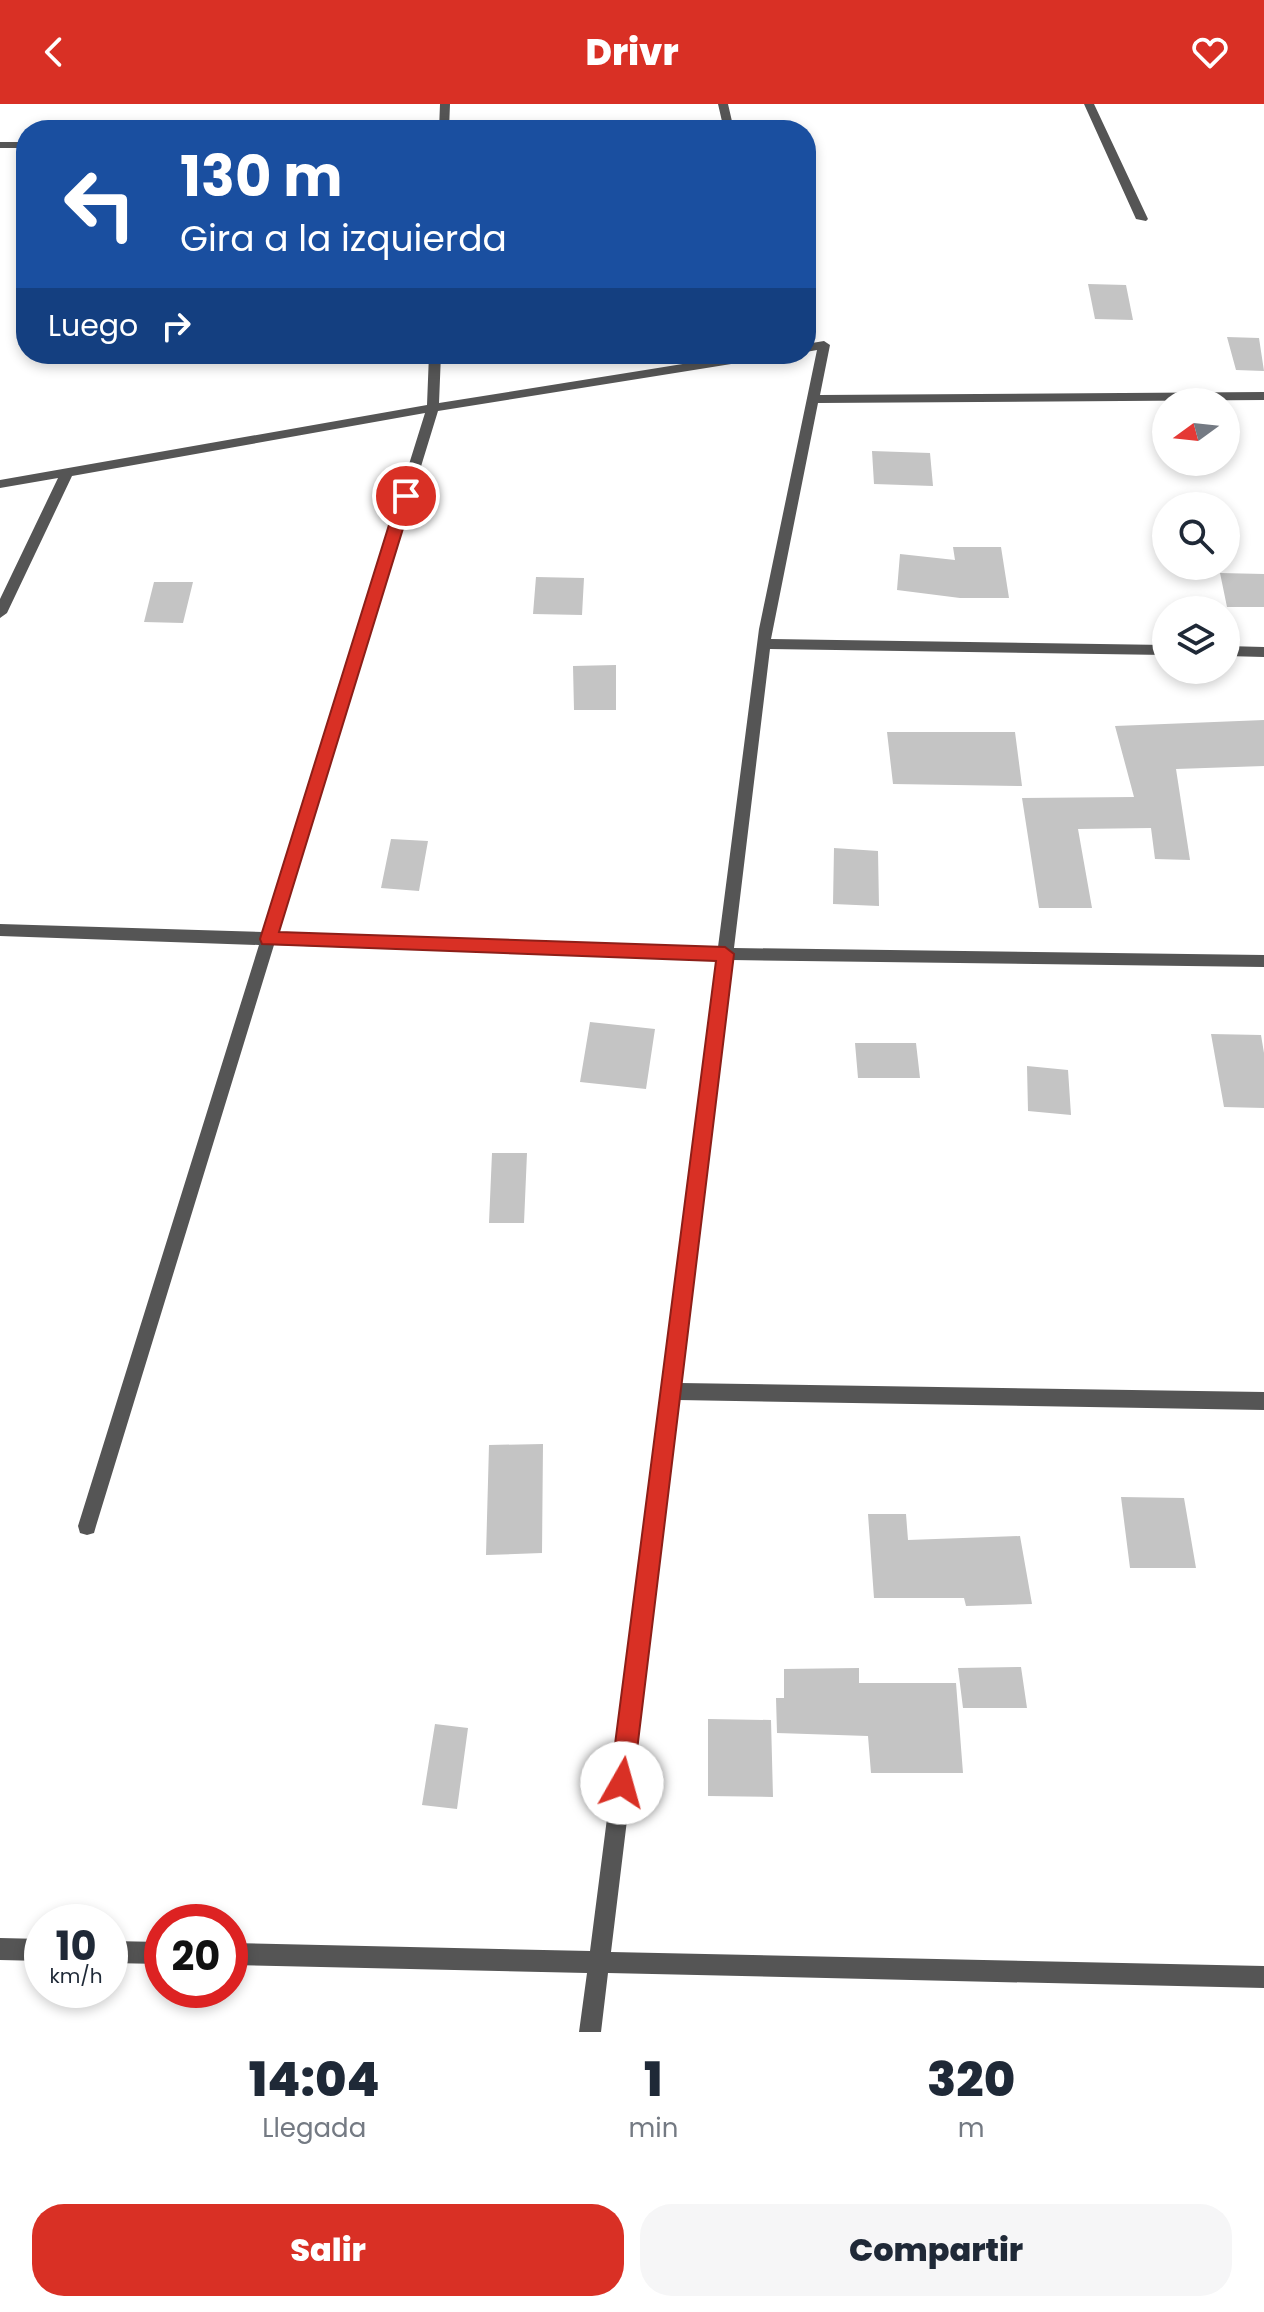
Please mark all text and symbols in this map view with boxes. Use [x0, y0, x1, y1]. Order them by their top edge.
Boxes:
text: Drivr [585, 27, 679, 78]
icon: back [32, 30, 76, 74]
icon: heart [1188, 30, 1232, 74]
text: 130 m [180, 137, 343, 216]
icon: left [48, 152, 152, 256]
text: Gira a la izquierda [180, 213, 507, 264]
text: Luego [48, 304, 138, 347]
icon: right [154, 304, 198, 348]
north arrow [1152, 388, 1240, 476]
map controls [1152, 388, 1240, 684]
pin [372, 462, 440, 530]
icon: arrive [384, 474, 428, 518]
button: search [1152, 492, 1240, 580]
button: layers [1152, 596, 1240, 684]
position arrow [580, 1741, 664, 1825]
speed limit sign: 20 [144, 1904, 248, 2008]
text: 10 [55, 1918, 97, 1974]
text: km/h [49, 1962, 103, 1990]
text: 14:04 [249, 2046, 380, 2113]
text: 1 [644, 2046, 663, 2113]
text: 320 [927, 2046, 1015, 2113]
text: Llegada [262, 2110, 366, 2146]
text: min [628, 2110, 678, 2146]
text: m [958, 2110, 985, 2146]
button: Salir [32, 2204, 624, 2296]
button: Compartir [640, 2204, 1232, 2296]

